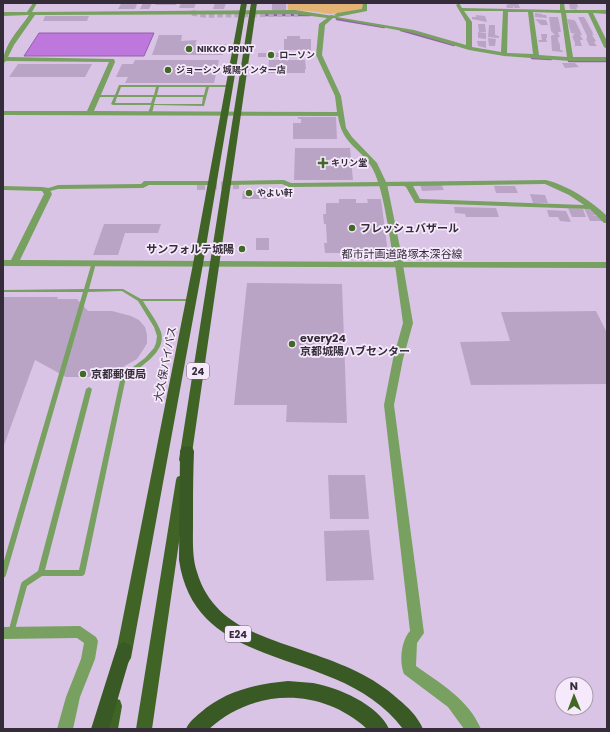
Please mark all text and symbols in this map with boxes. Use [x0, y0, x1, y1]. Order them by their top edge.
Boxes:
place label: NIKKO PRINT [197, 43, 255, 55]
marker: NIKKO PRINT [184, 44, 194, 54]
place label: ローソン [279, 49, 315, 61]
marker: ローソン [266, 50, 276, 60]
place label: ジョーシン 城陽インター店 [176, 64, 286, 76]
marker: ジョーシン 城陽インター店 [163, 65, 173, 75]
place label: キリン堂 [331, 157, 367, 169]
marker: キリン堂 [318, 158, 328, 168]
place label: やよい軒 [257, 187, 293, 199]
marker: やよい軒 [244, 188, 254, 198]
place label: フレッシュバザール [360, 220, 459, 236]
marker: フレッシュバザール [347, 223, 357, 233]
place label: サンフォルテ城陽 [146, 241, 234, 257]
marker: サンフォルテ城陽 [237, 244, 247, 254]
street label: 都市計画道路塚本深谷線 [342, 246, 463, 262]
street label: 大久保バイパス [150, 325, 180, 403]
place label: every24 京都城陽ハブセンター [300, 330, 410, 359]
marker: every24 京都城陽ハブセンター [287, 339, 297, 349]
road number: 24 [187, 363, 209, 379]
place label: 京都郵便局 [91, 366, 146, 382]
marker: 京都郵便局 [78, 369, 88, 379]
road number: E24 [225, 626, 251, 642]
north arrow [554, 676, 594, 716]
text: N [570, 678, 578, 694]

